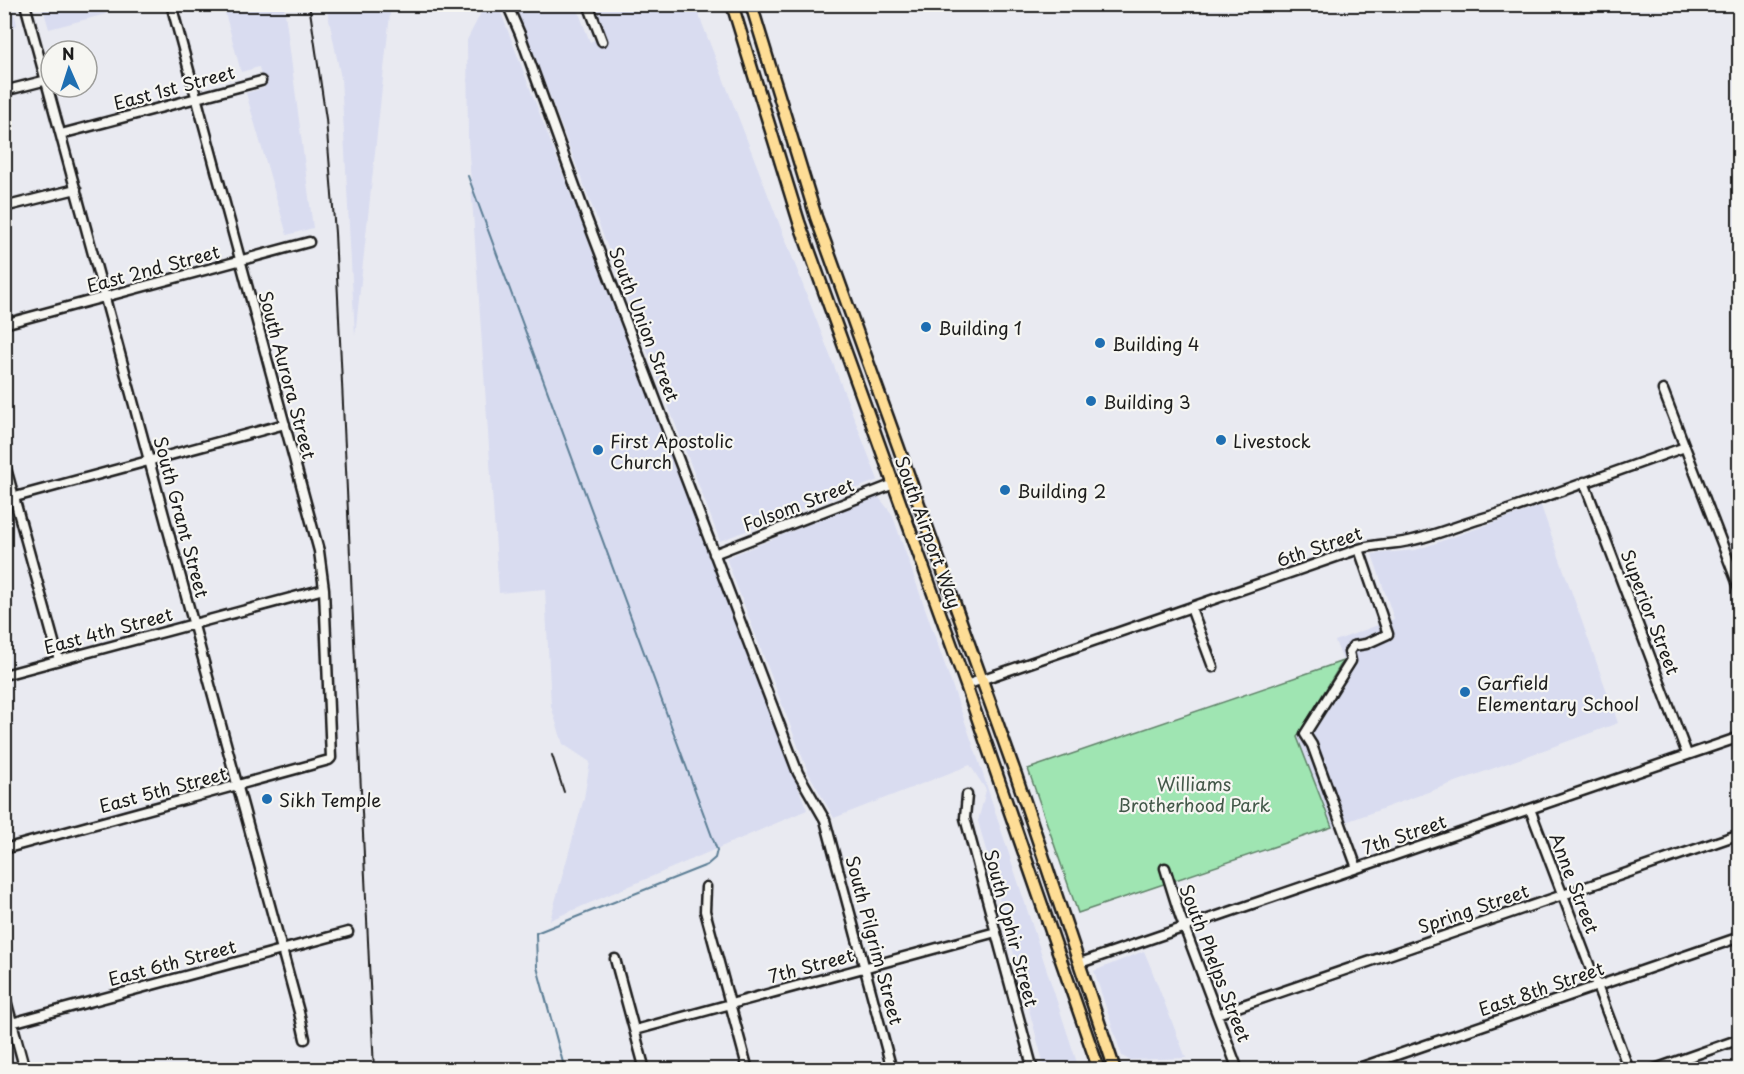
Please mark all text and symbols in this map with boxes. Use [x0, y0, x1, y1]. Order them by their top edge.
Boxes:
north arrow [39, 39, 99, 99]
text: N [61, 41, 75, 65]
street label: East 1st Street [110, 58, 238, 116]
street label: East 2nd Street [83, 237, 223, 299]
street label: South Union Street [603, 243, 687, 405]
street label: South Aurora Street [253, 288, 323, 462]
place label: Building 1 [938, 314, 1022, 341]
marker: Building 1 [919, 320, 933, 334]
place label: Building 4 [1112, 330, 1200, 357]
marker: Building 4 [1093, 336, 1107, 350]
place label: Building 3 [1103, 388, 1191, 415]
marker: Building 3 [1084, 394, 1098, 408]
place label: First Apostolic Church [610, 427, 733, 475]
place label: Livestock [1233, 427, 1311, 454]
street label: South Grant Street [147, 433, 217, 601]
marker: Livestock [1214, 433, 1228, 447]
marker: First Apostolic Church [591, 443, 605, 457]
street label: South Airport Way [889, 452, 969, 612]
street label: Folsom Street [738, 470, 858, 538]
place label: Building 2 [1017, 477, 1106, 504]
marker: Building 2 [998, 483, 1012, 497]
street label: 6th Street [1273, 519, 1365, 573]
street label: Superior Street [1615, 545, 1687, 679]
street label: East 4th Street [41, 600, 175, 660]
place label: Garfield Elementary School [1477, 669, 1639, 717]
marker: Garfield Elementary School [1458, 685, 1472, 699]
street label: East 5th Street [96, 759, 230, 819]
park label: Williams Brotherhood Park [1117, 770, 1271, 818]
place label: Sikh Temple [279, 786, 381, 813]
marker: Sikh Temple [260, 792, 274, 806]
street label: 7th Street [1358, 807, 1450, 861]
street label: Anne Street [1543, 829, 1607, 937]
street label: South Ophir Street [978, 846, 1046, 1010]
street label: South Pilgrim Street [839, 852, 911, 1028]
street label: Spring Street [1414, 876, 1532, 940]
street label: South Phelps Street [1173, 880, 1259, 1046]
street label: East 6th Street [105, 932, 239, 992]
street label: 7th Street [765, 941, 857, 989]
street label: East 8th Street [1475, 954, 1607, 1022]

